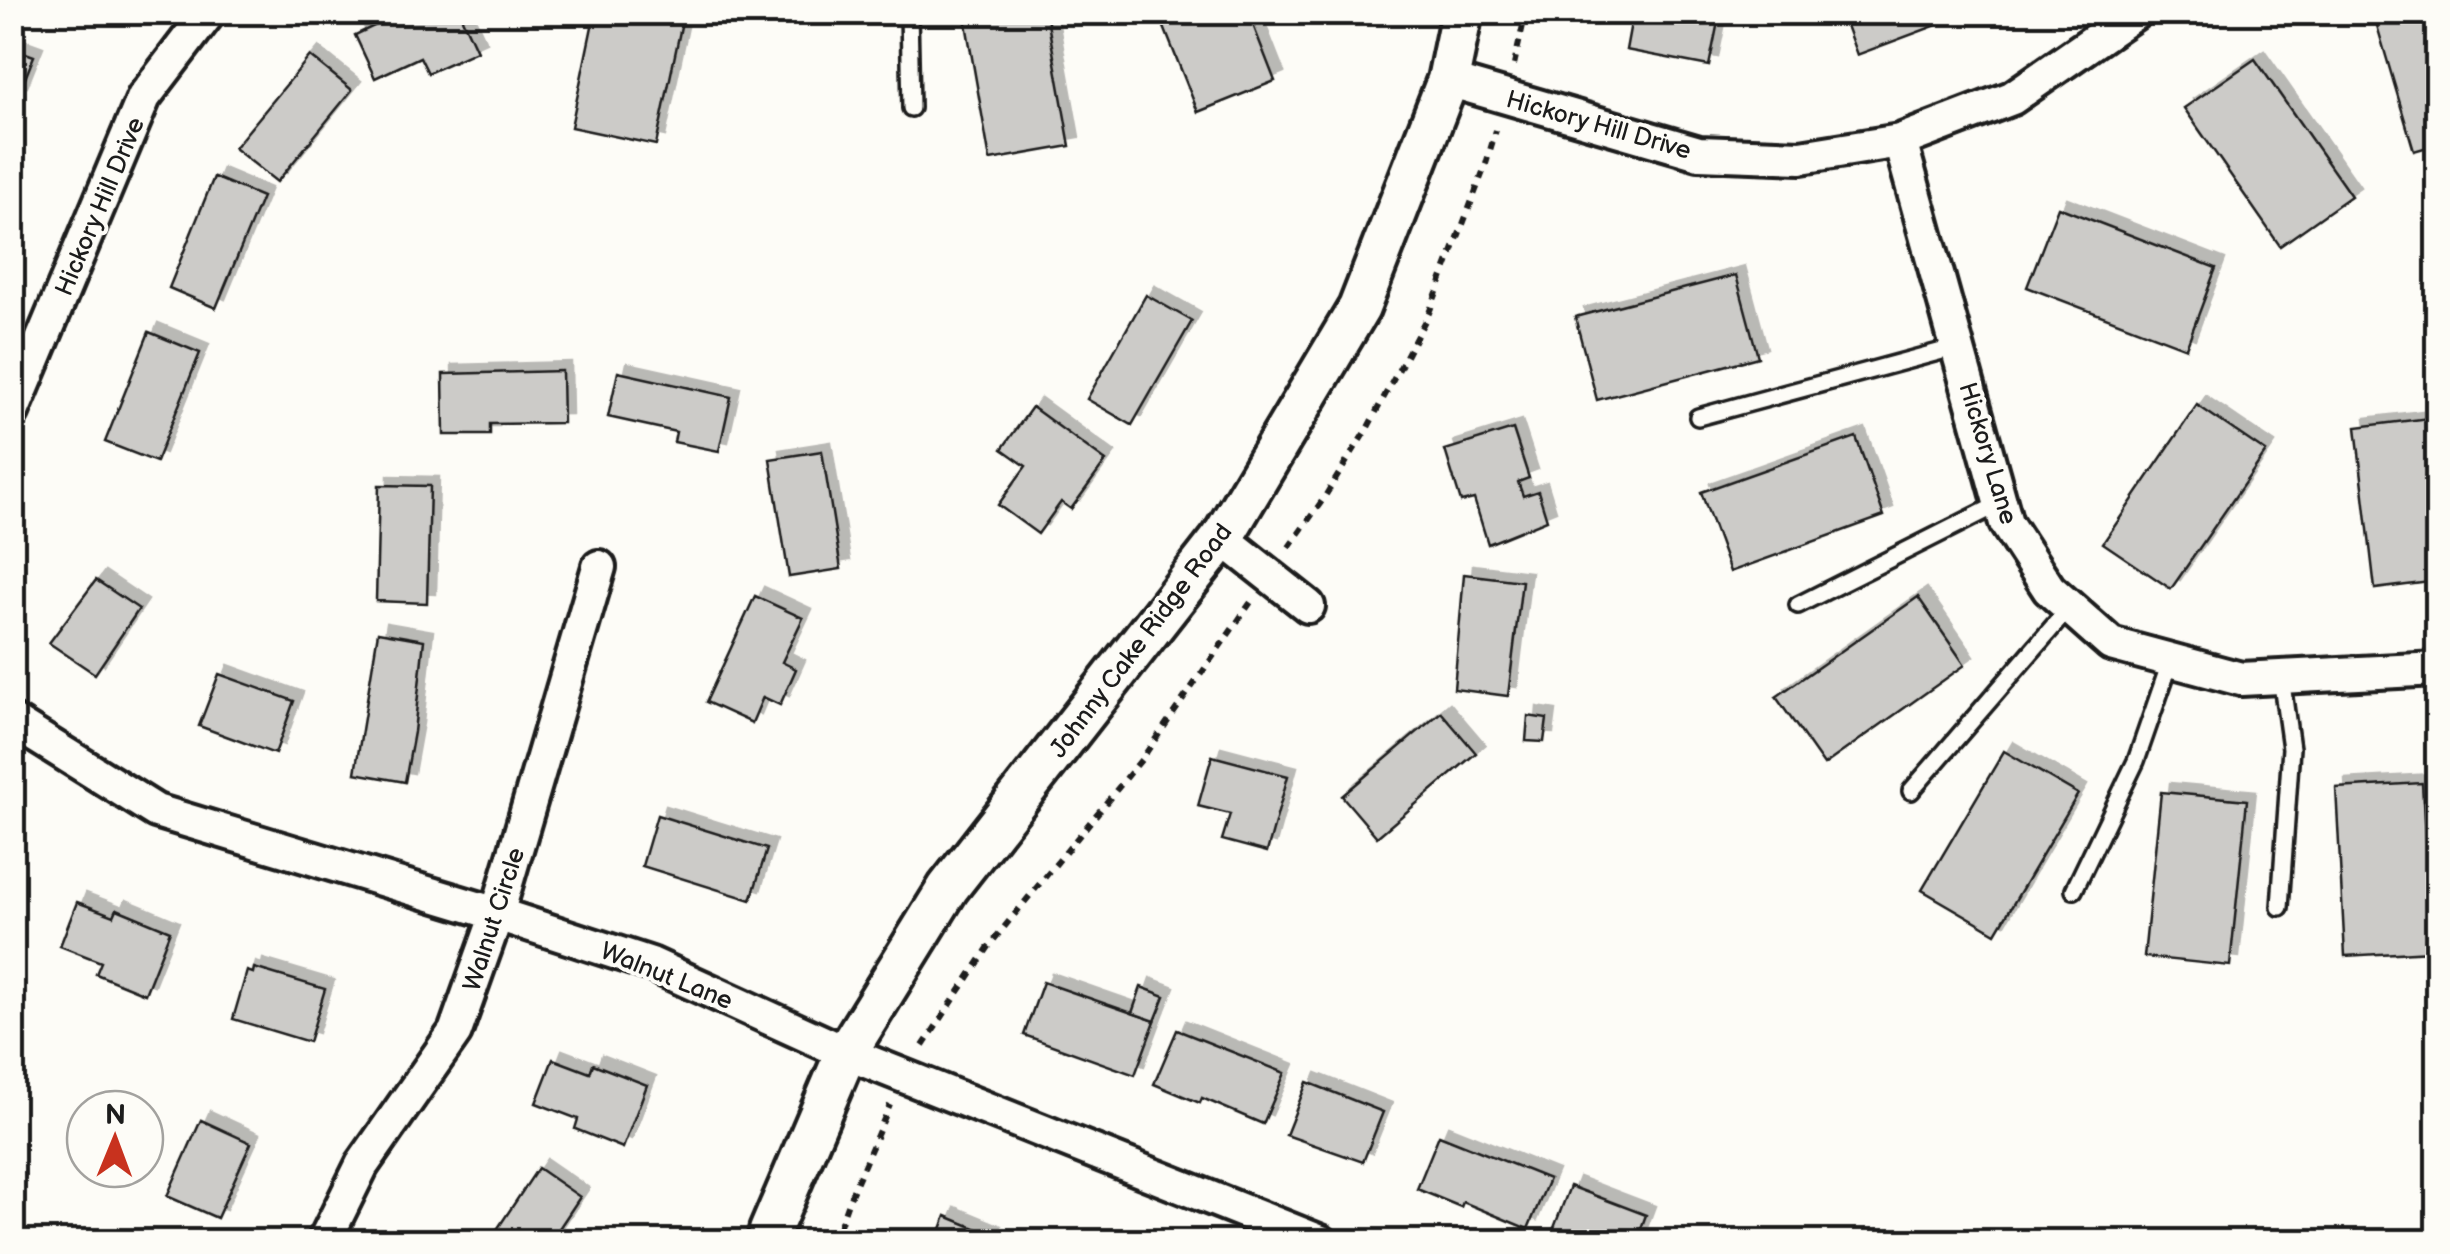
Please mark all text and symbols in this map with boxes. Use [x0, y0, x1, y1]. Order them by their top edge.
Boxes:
street label: Hickory Hill Drive [1503, 84, 1695, 167]
street label: Hickory Hill Drive [49, 112, 152, 301]
street label: Hickory Lane [1951, 379, 2024, 528]
street label: Johnny Cake Ridge Road [1043, 518, 1239, 764]
street label: Walnut Circle [457, 844, 532, 995]
street label: Walnut Lane [596, 936, 737, 1017]
north arrow [65, 1089, 165, 1189]
text: N [105, 1099, 126, 1132]

